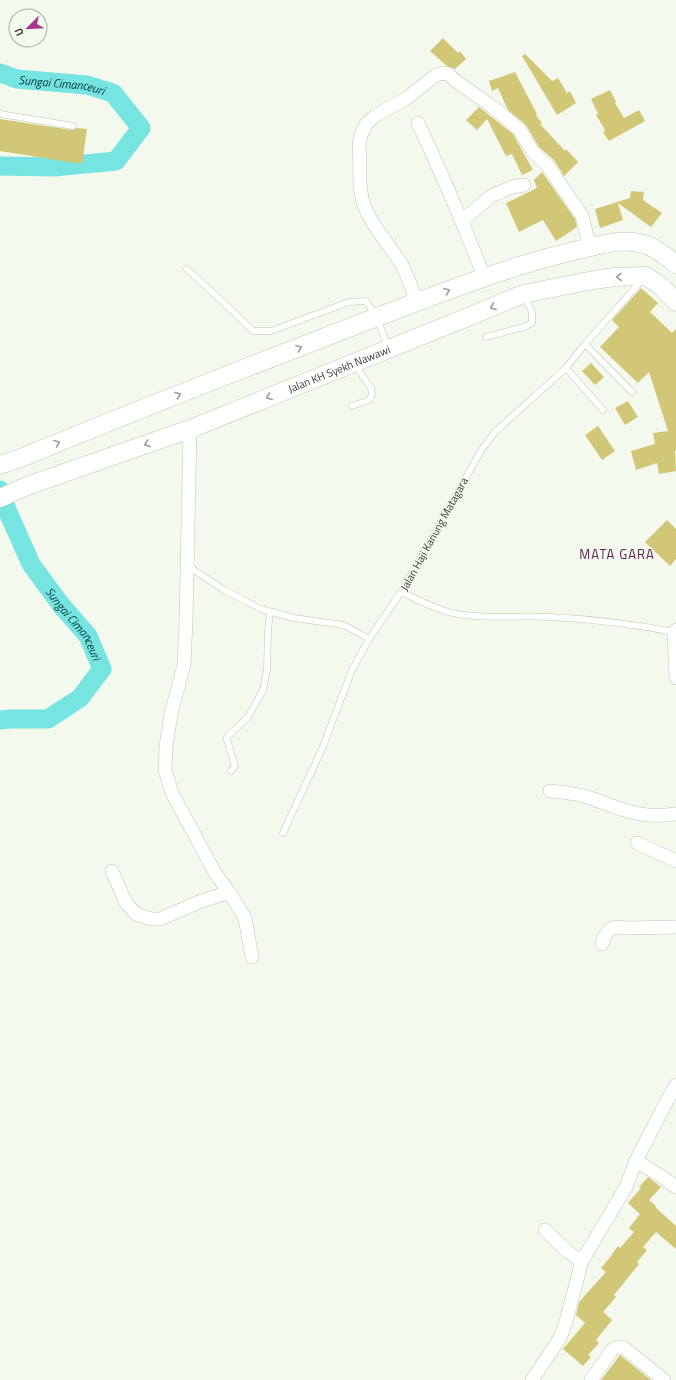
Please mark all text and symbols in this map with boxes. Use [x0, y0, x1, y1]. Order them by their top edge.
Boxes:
north arrow [8, 8, 48, 48]
text: U [10, 26, 28, 39]
water label: Sungai Cimanceuri [18, 70, 109, 100]
one-way arrow [616, 272, 622, 281]
one-way arrow [443, 288, 450, 296]
one-way arrow [490, 302, 498, 310]
street label: Jalan KH Syekh Nawawi [286, 341, 393, 397]
one-way arrow [296, 344, 303, 352]
one-way arrow [175, 392, 182, 400]
one-way arrow [265, 392, 273, 400]
one-way arrow [53, 440, 61, 448]
one-way arrow [144, 440, 151, 448]
street label: Jalan Haji Kanung Matagara [396, 474, 472, 594]
district label: MATA GARA [579, 544, 655, 564]
water label: Sungai Cimanceuri [41, 583, 107, 664]

